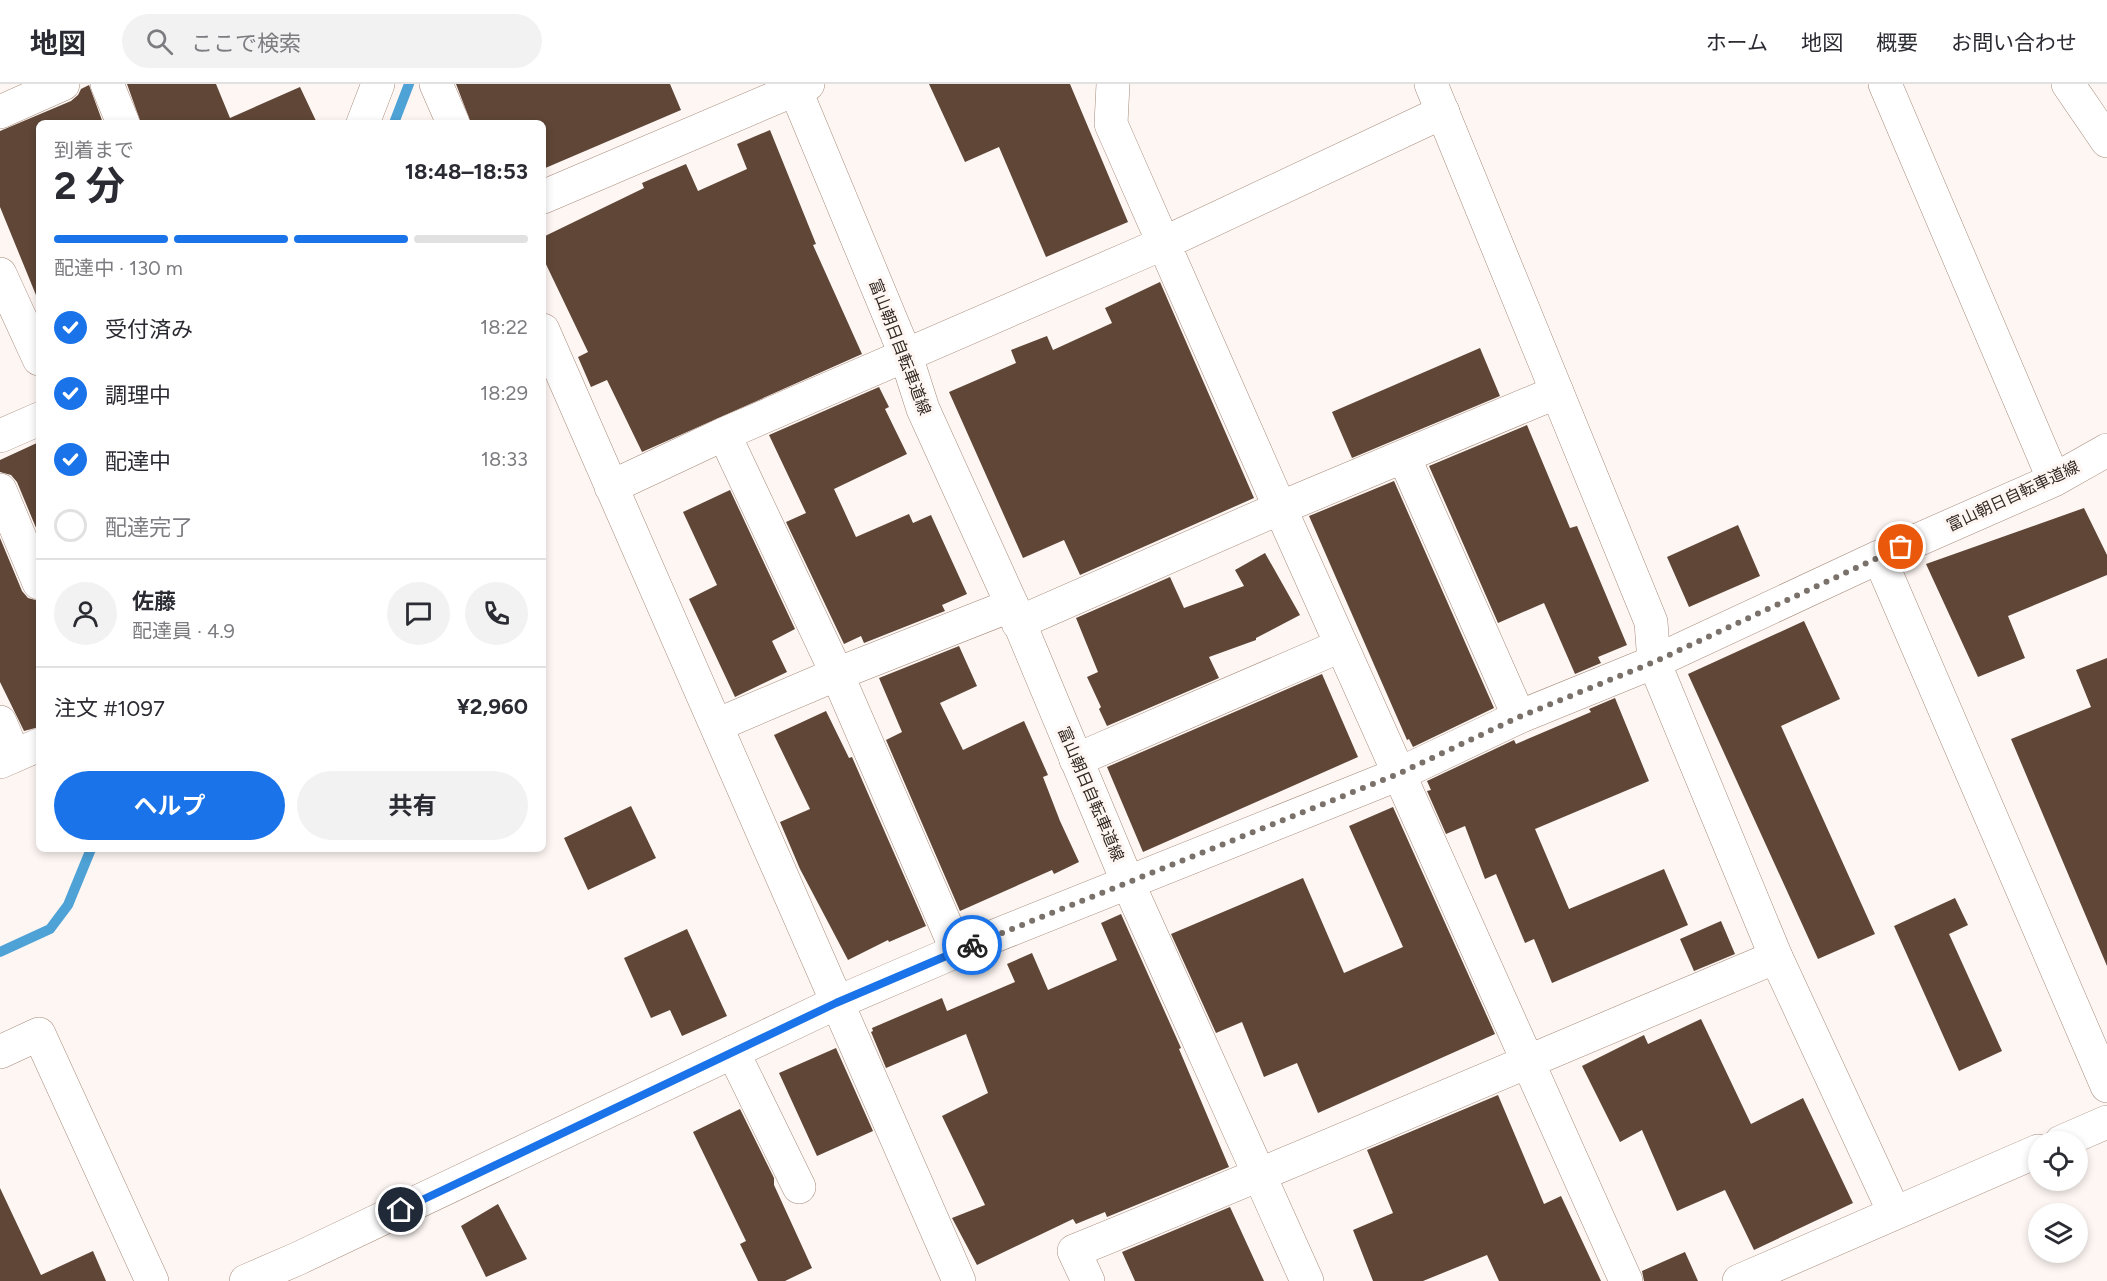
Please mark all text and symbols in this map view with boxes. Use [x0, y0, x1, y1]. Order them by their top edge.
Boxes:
search box [122, 14, 542, 68]
icon: search [143, 25, 176, 58]
text: 地図 [30, 26, 86, 60]
text: ここで検索 [191, 30, 301, 57]
text: ホーム [1706, 30, 1768, 55]
text: 地図 [1801, 30, 1843, 55]
text: 概要 [1876, 30, 1918, 55]
text: お問い合わせ [1951, 30, 2077, 55]
text: 到着まで [54, 138, 134, 162]
text: 18:48–18:53 [405, 158, 528, 185]
text: 2 分 [54, 162, 125, 209]
text: 配達中 · 130 m [54, 256, 183, 280]
street label: 富山朝日自転車道線 [865, 276, 935, 418]
icon: check [54, 311, 87, 344]
text: 18:22 [480, 315, 528, 339]
text: 受付済み [105, 316, 193, 343]
icon: check [54, 377, 87, 410]
text: 18:29 [480, 381, 528, 405]
text: 調理中 [105, 382, 171, 409]
icon: check [54, 443, 87, 476]
text: 18:33 [481, 447, 528, 471]
text: 配達中 [105, 448, 171, 475]
street label: 富山朝日自転車道線 [1944, 457, 2082, 535]
text: 配達完了 [105, 514, 193, 541]
pin [1875, 521, 1926, 572]
icon: bag [1884, 530, 1917, 563]
button: person [54, 582, 117, 645]
button: chat [387, 582, 450, 645]
button: phone [465, 582, 528, 645]
text: 佐藤 [132, 588, 176, 615]
text: 配達員 · 4.9 [132, 619, 235, 643]
text: ¥2,960 [457, 693, 528, 720]
text: 注文 #1097 [54, 695, 165, 722]
street label: 富山朝日自転車道線 [1054, 724, 1128, 864]
button: ヘルプ [54, 771, 285, 840]
button: 共有 [297, 771, 528, 840]
courier [942, 915, 1002, 975]
icon: bike [956, 929, 989, 962]
map controls [2028, 1131, 2088, 1263]
button: locate [2028, 1131, 2088, 1191]
pin [375, 1184, 426, 1235]
icon: home [384, 1193, 417, 1226]
button: layers [2028, 1203, 2088, 1263]

